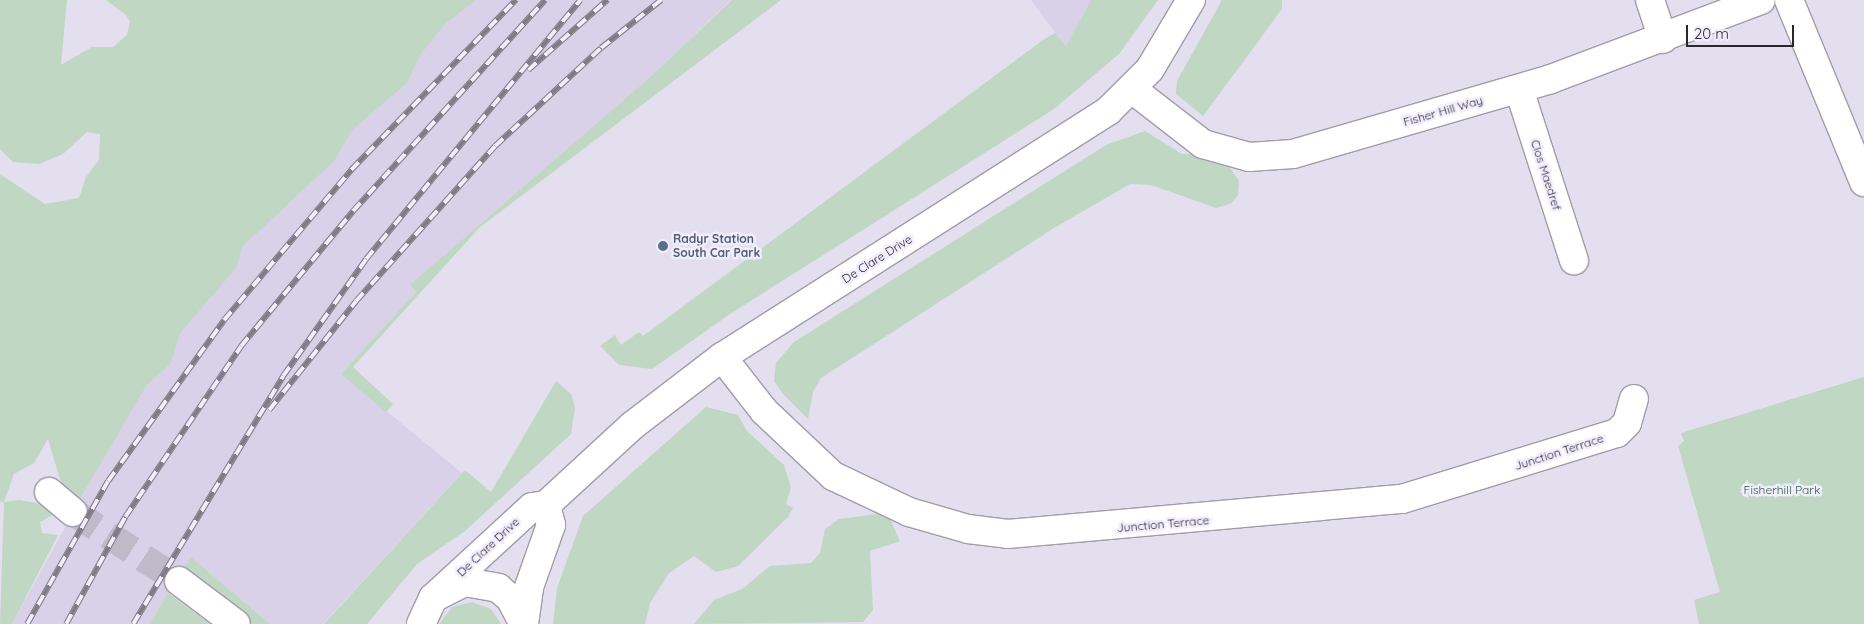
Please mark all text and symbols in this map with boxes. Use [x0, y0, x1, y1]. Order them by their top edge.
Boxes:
scale bar [1689, 15, 1796, 47]
text: 20 m [1694, 24, 1729, 43]
street label: Fisher Hill Way [1402, 93, 1484, 129]
street label: Clos Maedref [1528, 138, 1564, 212]
place label: Radyr Station South Car Park [673, 232, 760, 260]
street label: De Clare Drive [839, 232, 915, 286]
marker: Radyr Station South Car Park [657, 240, 669, 252]
street label: Junction Terrace [1513, 431, 1605, 473]
park label: Fisherhill Park [1744, 483, 1820, 497]
street label: Junction Terrace [1116, 513, 1210, 535]
street label: De Clare Drive [454, 514, 522, 580]

